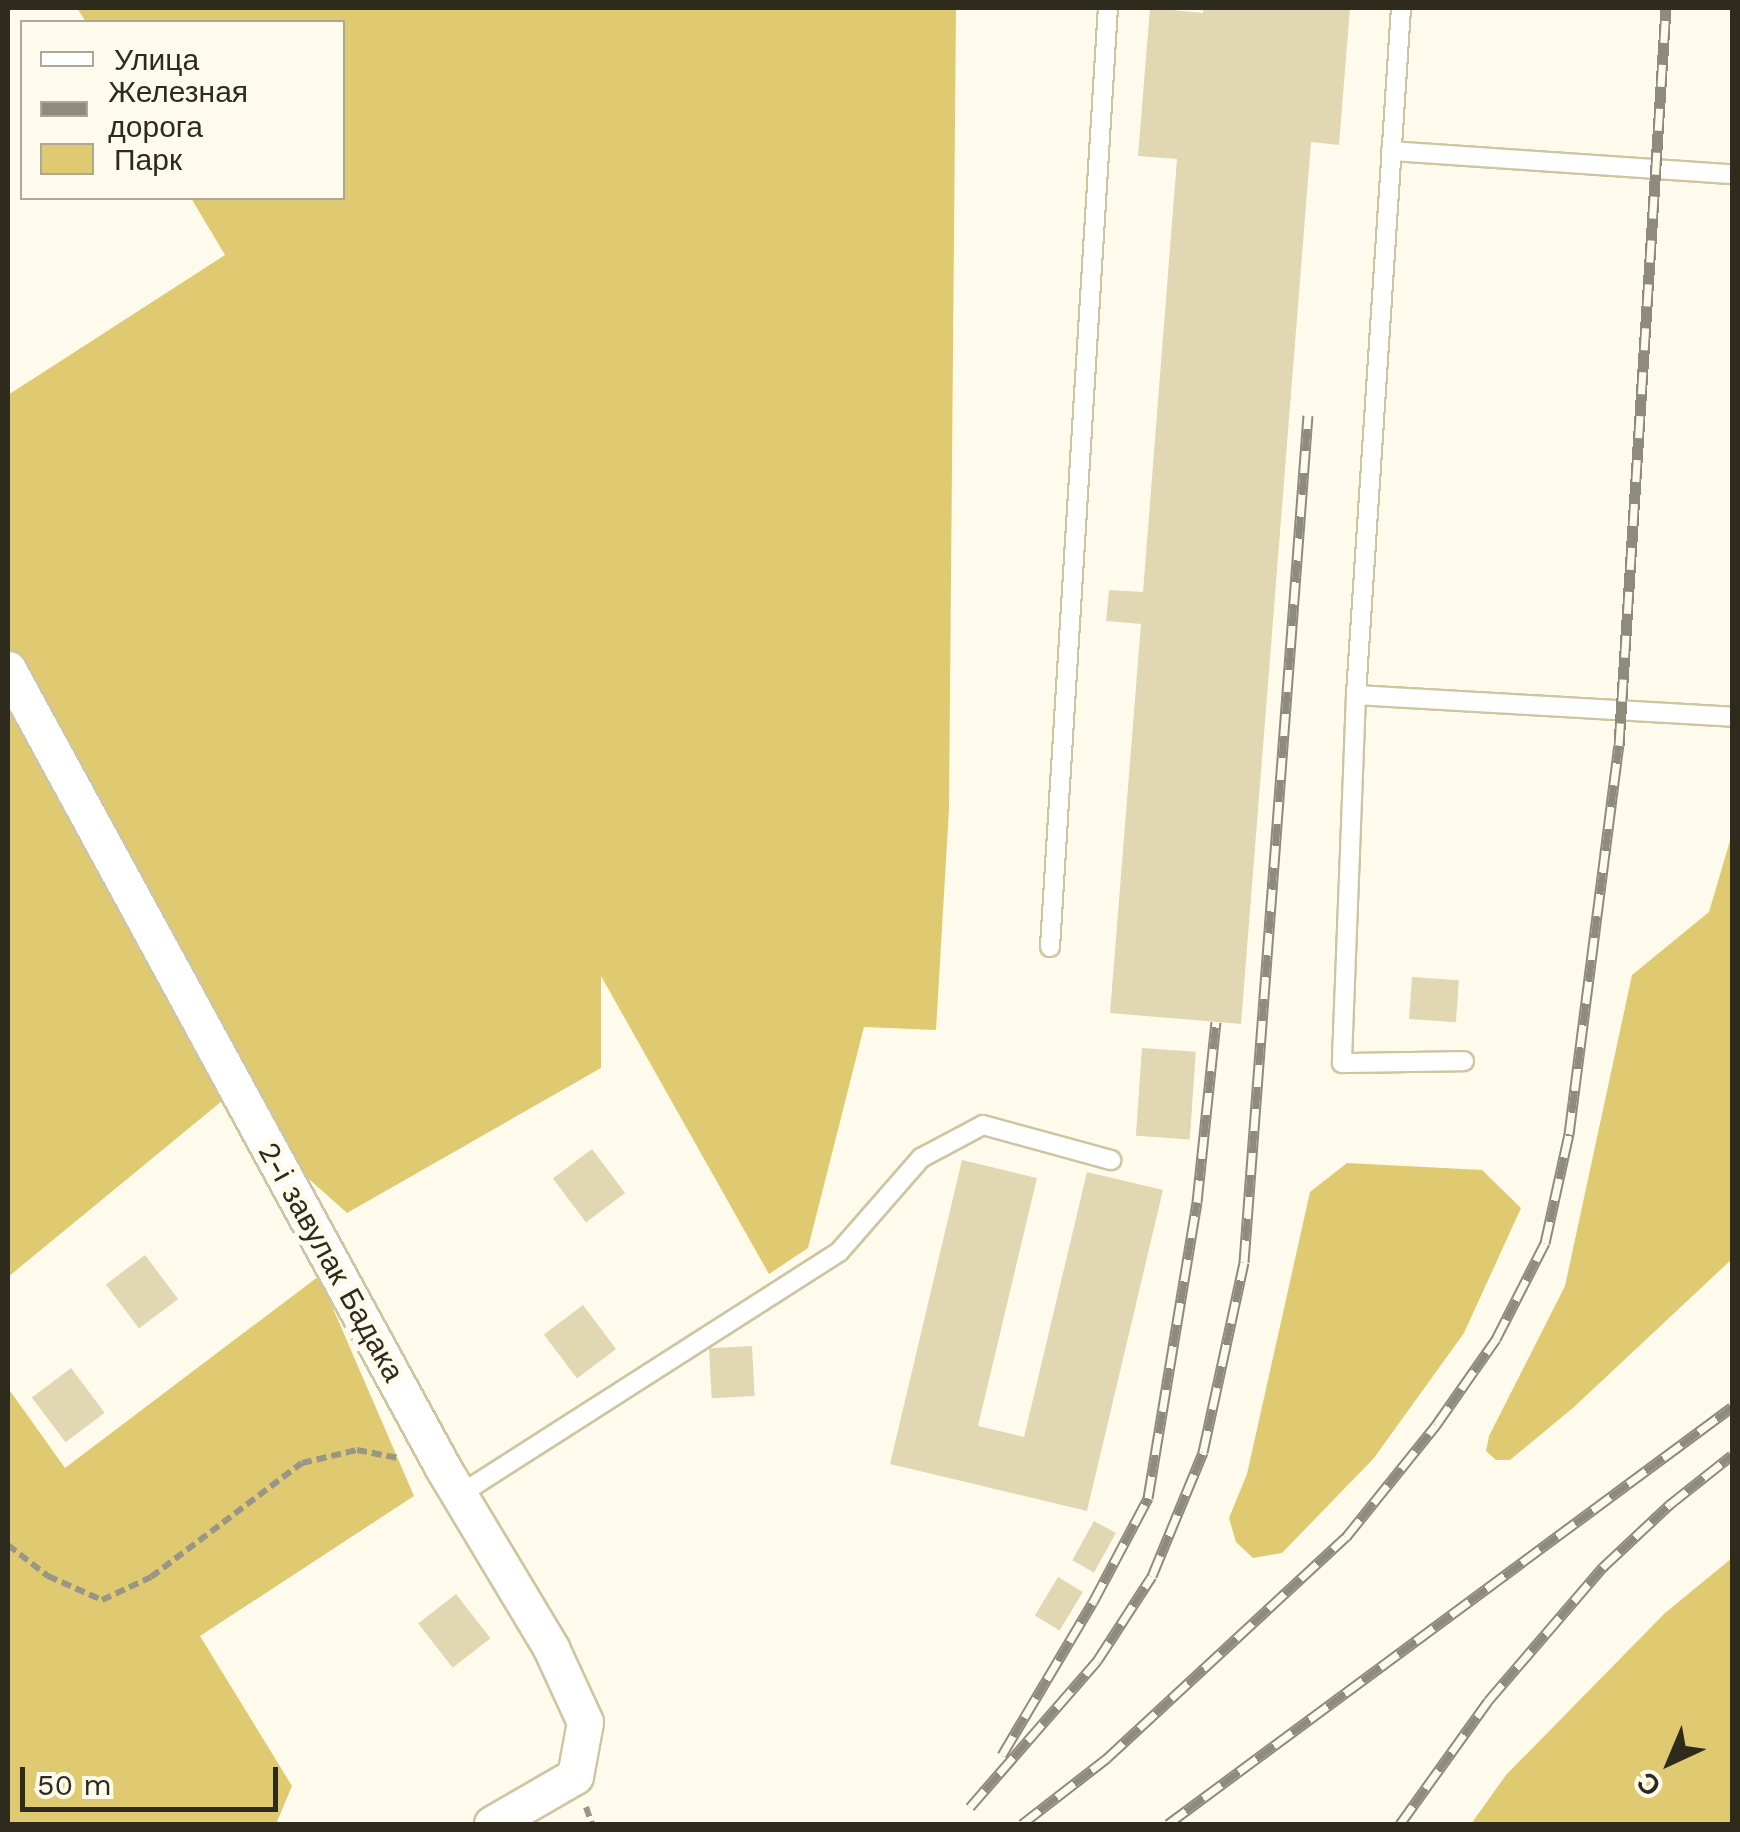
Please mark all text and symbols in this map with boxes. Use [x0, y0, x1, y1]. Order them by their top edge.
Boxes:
legend [20, 20, 345, 200]
text: Улица [114, 42, 199, 77]
text: Железная дорога [108, 74, 248, 144]
text: Парк [114, 142, 182, 177]
street label: 2-і завулак Бадака [250, 1136, 412, 1388]
north arrow [1620, 1712, 1720, 1812]
scale bar [25, 1747, 282, 1809]
text: С [1630, 1765, 1668, 1803]
text: 50 m [37, 1767, 112, 1802]

